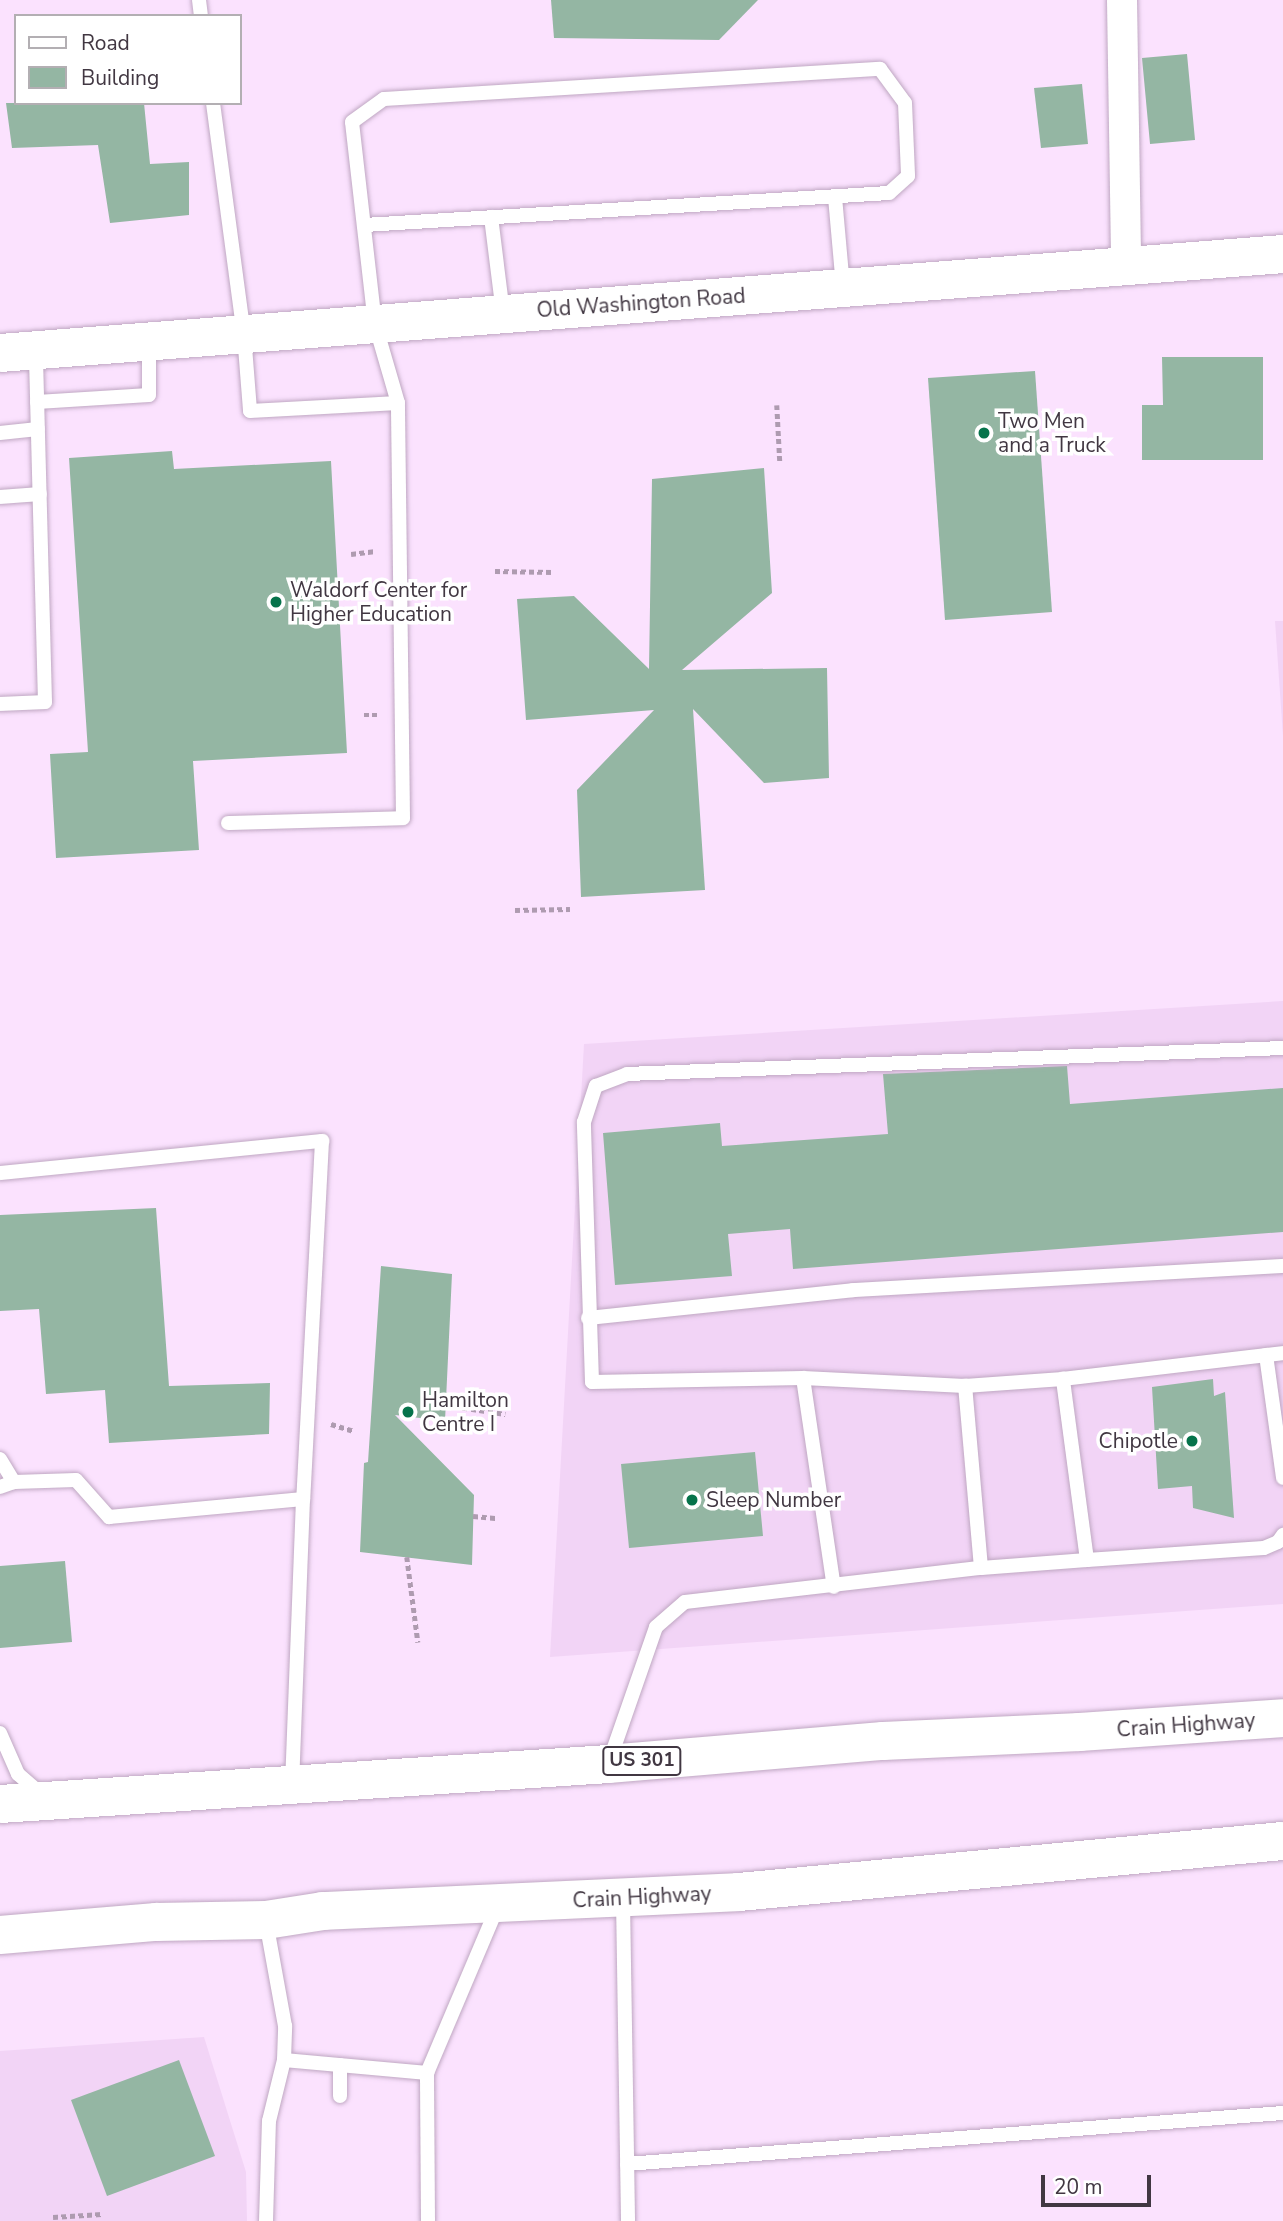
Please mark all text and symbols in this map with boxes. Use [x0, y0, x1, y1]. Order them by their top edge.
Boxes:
legend [14, 14, 242, 105]
text: Road [81, 29, 130, 57]
text: Building [81, 64, 159, 92]
street label: Old Washington Road [536, 283, 746, 323]
place label: Two Men and a Truck [998, 408, 1106, 458]
marker: Two Men and a Truck [976, 425, 992, 441]
place label: Waldorf Center for Higher Education [290, 577, 467, 627]
marker: Waldorf Center for Higher Education [268, 594, 284, 610]
place label: Hamilton Centre I [422, 1387, 509, 1437]
marker: Hamilton Centre I [400, 1404, 416, 1420]
place label: Chipotle [1099, 1428, 1178, 1454]
marker: Chipotle [1184, 1433, 1200, 1449]
place label: Sleep Number [706, 1487, 841, 1513]
marker: Sleep Number [684, 1492, 700, 1508]
street label: Crain Highway [1116, 1708, 1256, 1742]
road number: US 301 [602, 1746, 682, 1777]
street label: Crain Highway [572, 1881, 712, 1913]
scale bar [1045, 2162, 1155, 2206]
text: 20 m [1054, 2173, 1103, 2201]

